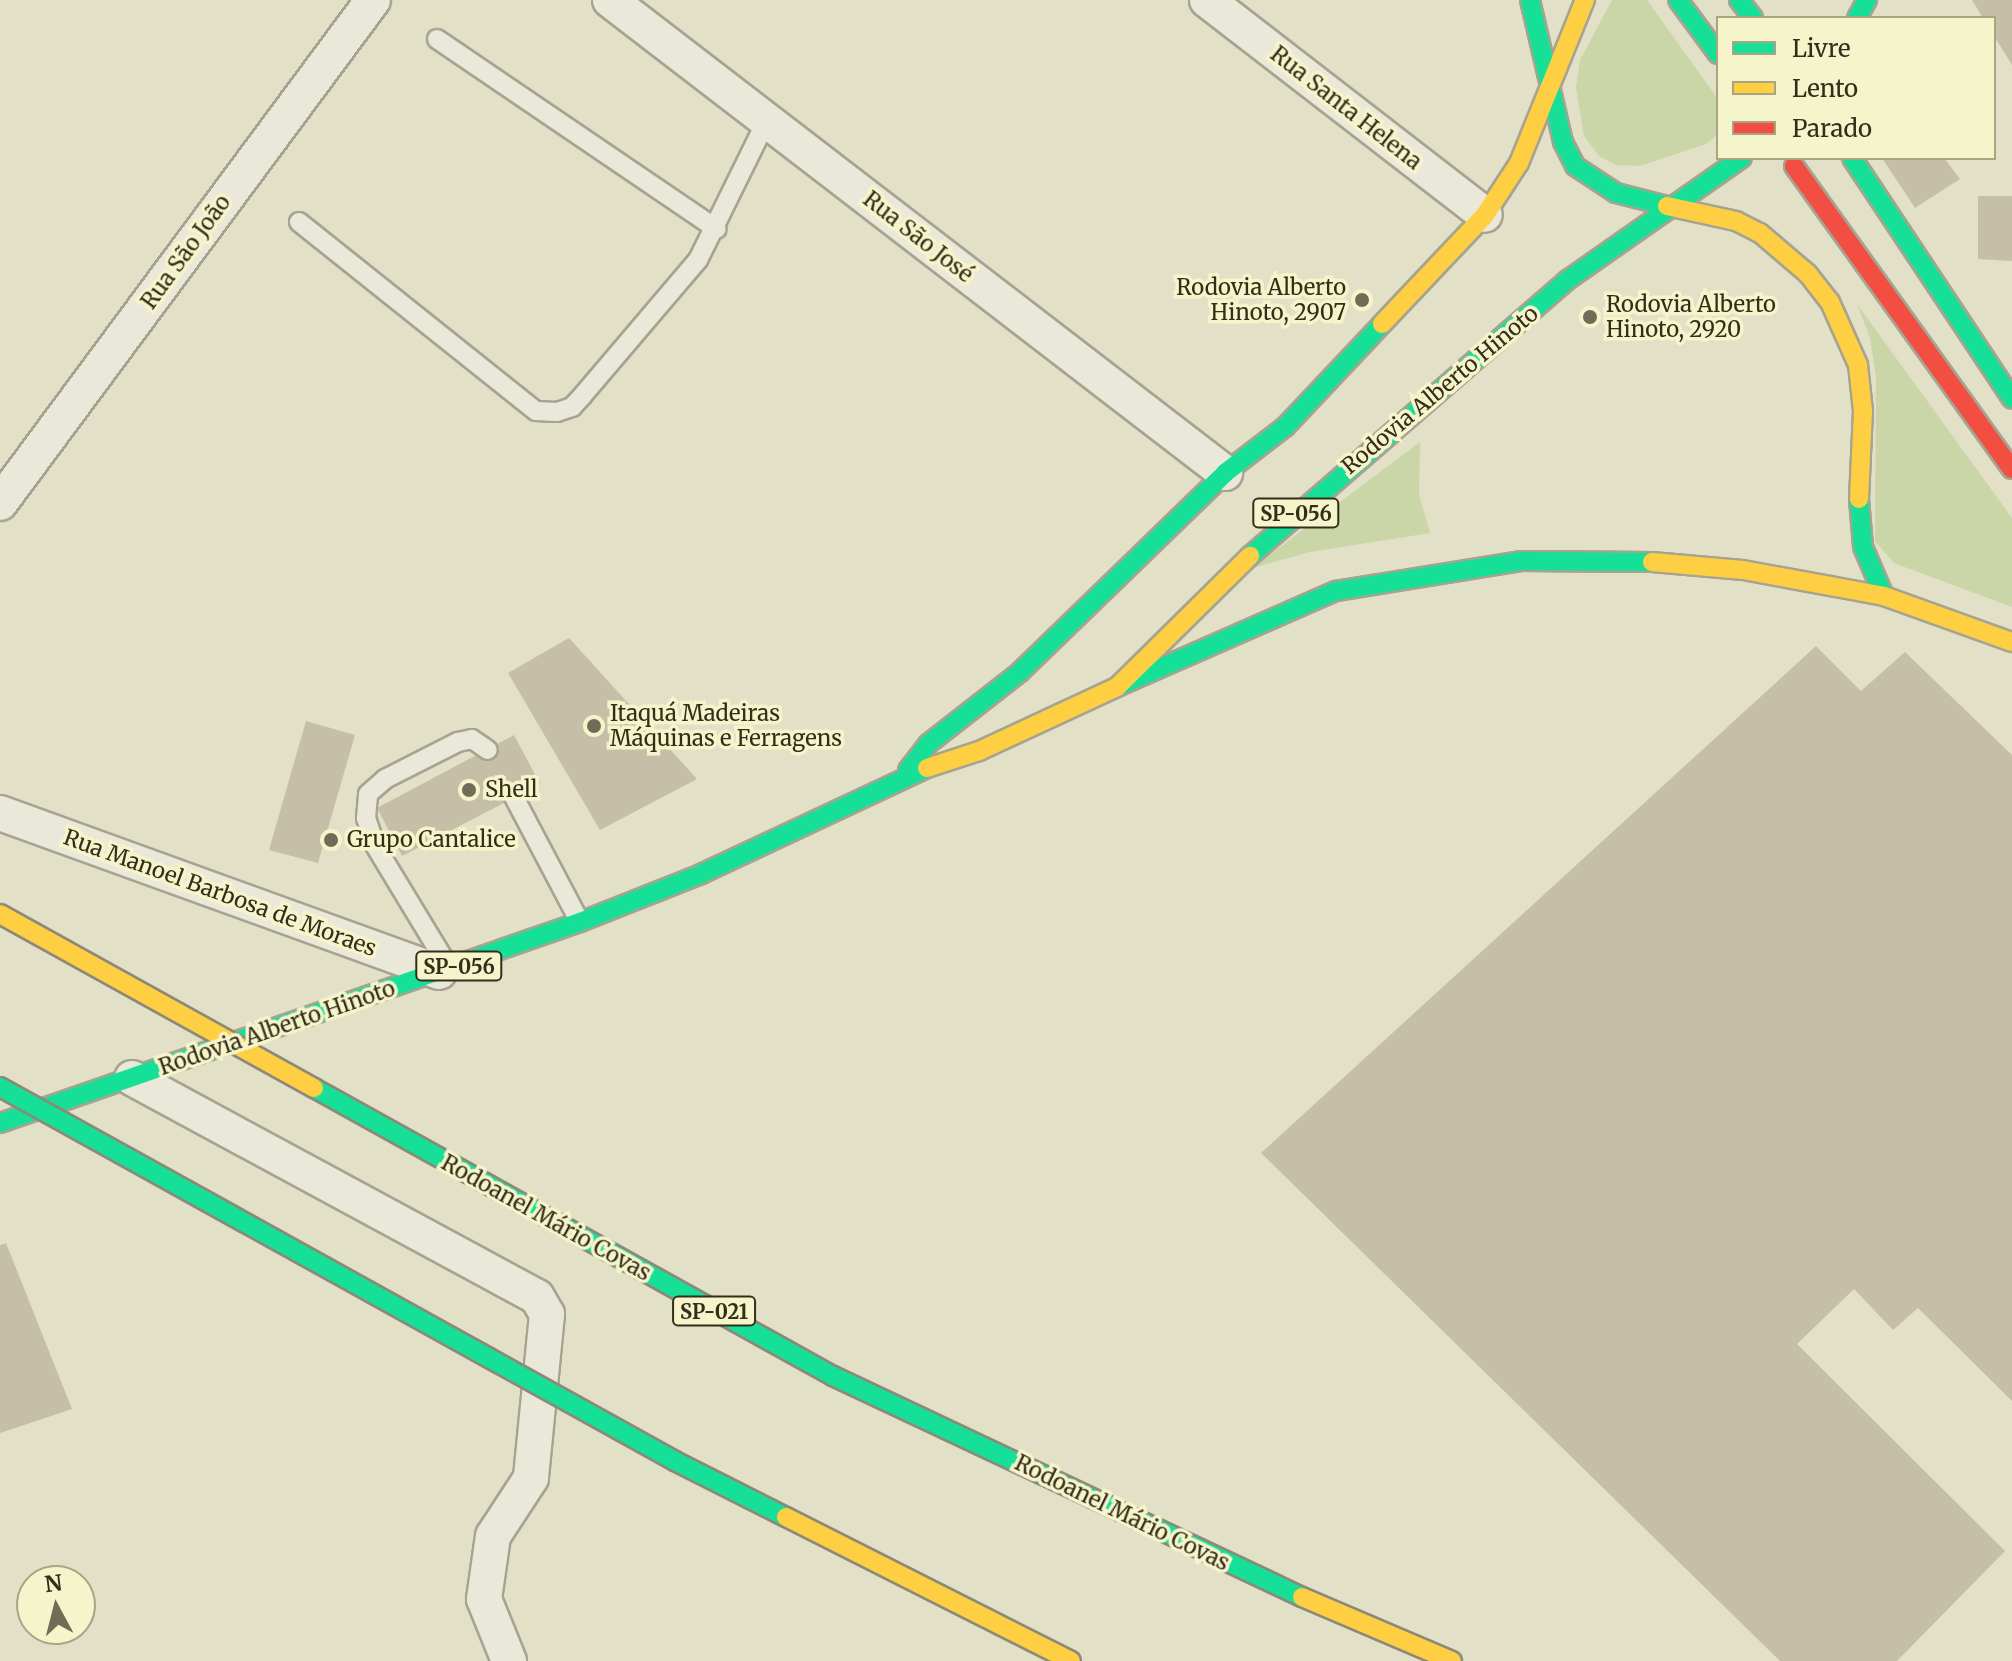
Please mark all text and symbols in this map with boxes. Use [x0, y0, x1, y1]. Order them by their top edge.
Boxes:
legend [1716, 16, 1996, 160]
text: Livre [1792, 33, 1851, 64]
street label: Rua Santa Helena [1265, 41, 1427, 175]
text: Lento [1792, 73, 1858, 104]
text: Parado [1792, 113, 1872, 144]
street label: Rua São José [858, 186, 978, 288]
street label: Rua São João [136, 190, 236, 314]
place label: Rodovia Alberto Hinoto, 2907 [1176, 274, 1346, 326]
marker: Rodovia Alberto Hinoto, 2907 [1353, 291, 1371, 309]
place label: Rodovia Alberto Hinoto, 2920 [1606, 291, 1776, 342]
street label: Rodovia Alberto Hinoto [1336, 300, 1544, 480]
marker: Rodovia Alberto Hinoto, 2920 [1581, 308, 1599, 326]
road number: SP-056 [1252, 497, 1340, 529]
place label: Itaquá Madeiras Máquinas e Ferragens [610, 700, 842, 752]
marker: Itaquá Madeiras Máquinas e Ferragens [585, 717, 603, 735]
place label: Shell [485, 777, 538, 803]
marker: Shell [460, 781, 478, 799]
street label: Rua Manoel Barbosa de Moraes [60, 824, 380, 962]
place label: Grupo Cantalice [347, 827, 516, 853]
marker: Grupo Cantalice [322, 831, 340, 849]
road number: SP-056 [415, 950, 503, 982]
street label: Rodovia Alberto Hinoto [155, 975, 399, 1081]
street label: Rodoanel Mário Covas [437, 1149, 655, 1287]
road number: SP-021 [672, 1295, 756, 1327]
street label: Rodoanel Mário Covas [1010, 1450, 1234, 1576]
north arrow [16, 1565, 96, 1645]
text: N [43, 1568, 64, 1598]

